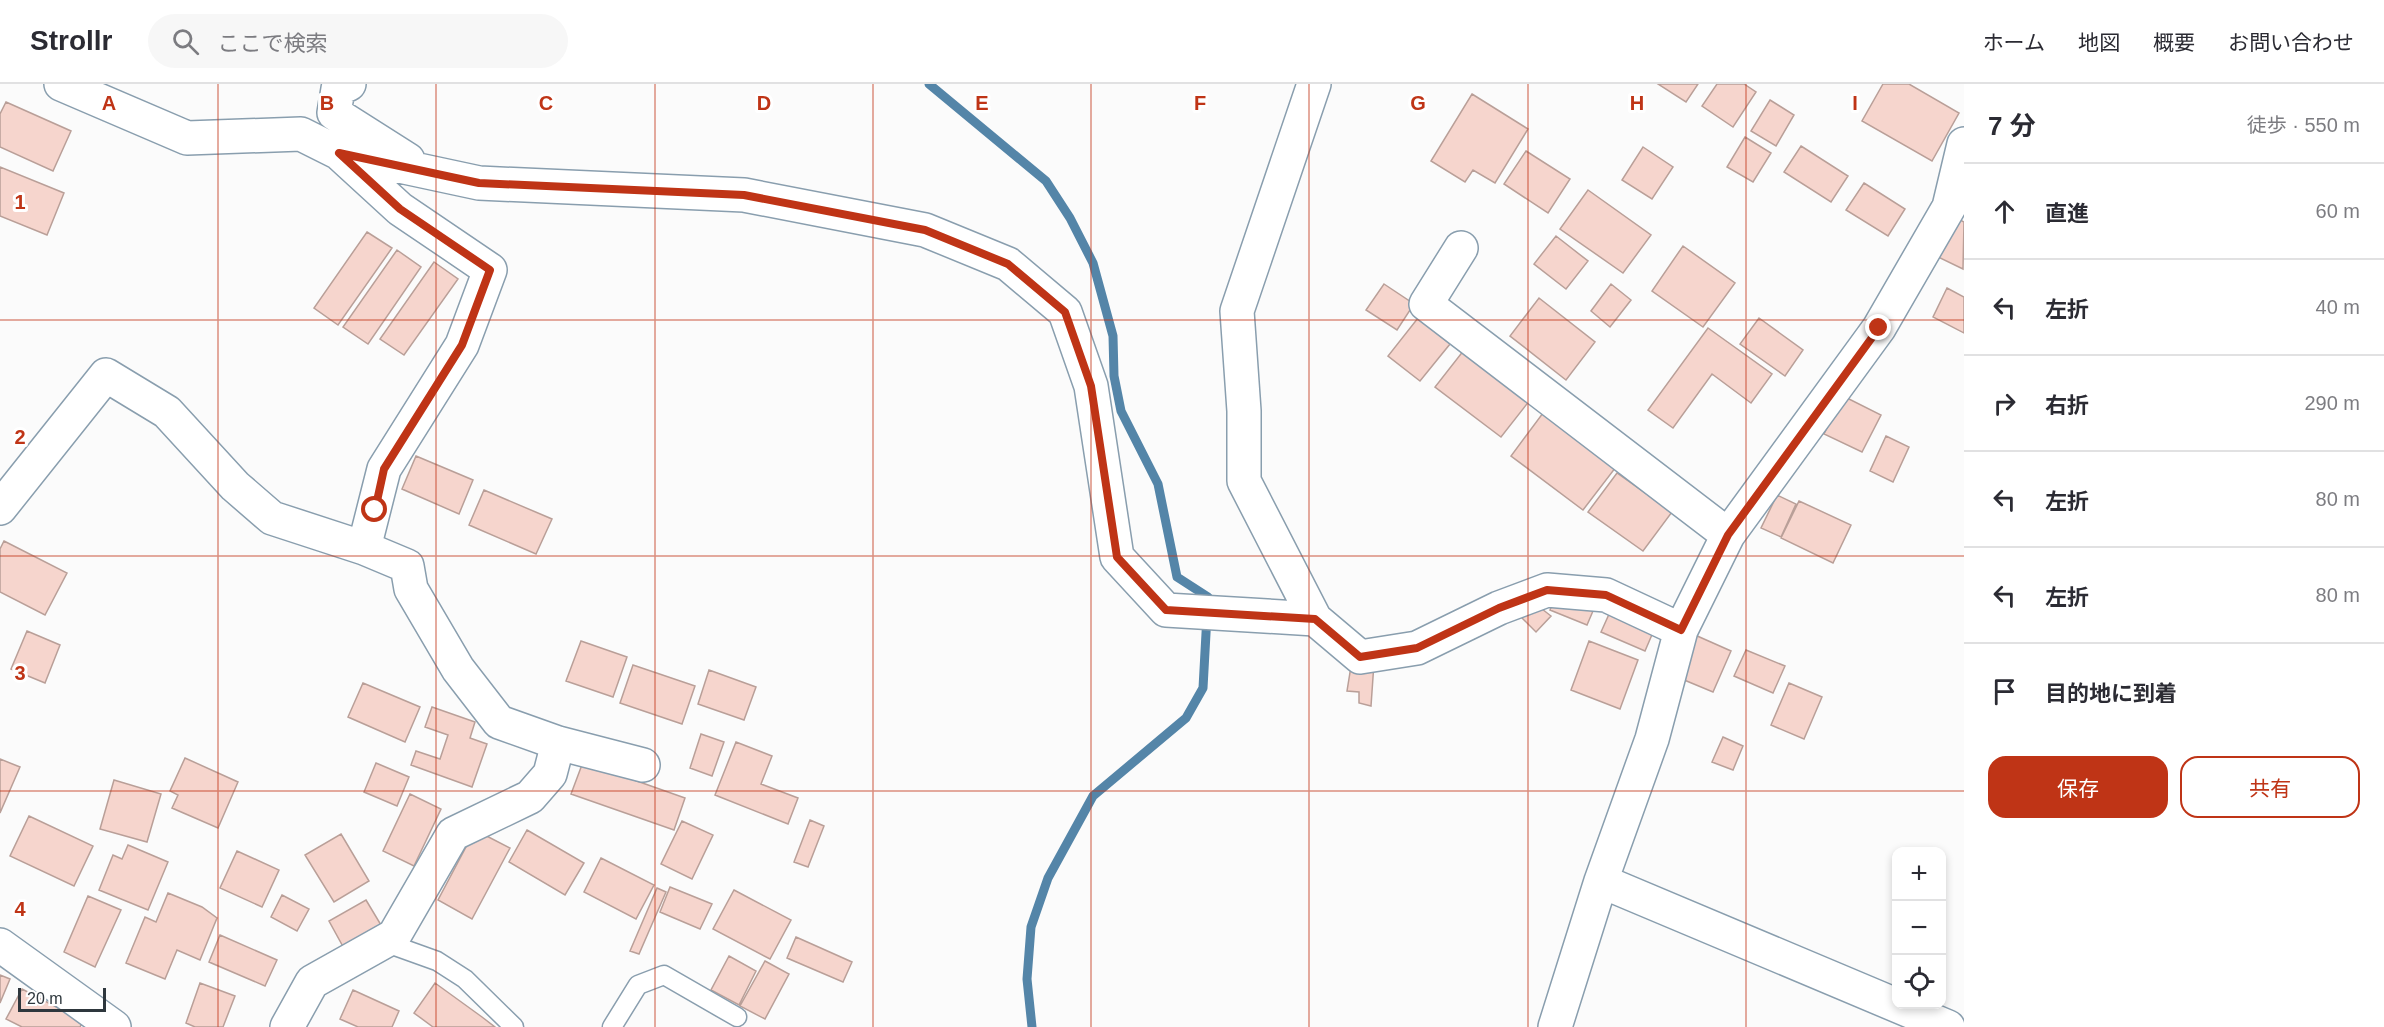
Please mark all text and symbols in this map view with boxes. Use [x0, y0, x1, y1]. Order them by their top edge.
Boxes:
search box [148, 14, 568, 68]
text: Strollr [30, 25, 112, 56]
icon: search [169, 25, 202, 58]
text: ここで検索 [217, 31, 327, 56]
text: ホーム [1983, 31, 2045, 54]
text: 地図 [2078, 31, 2120, 54]
text: 概要 [2153, 31, 2195, 54]
text: お問い合わせ [2228, 31, 2354, 54]
text: A [102, 92, 116, 114]
text: B [320, 92, 334, 114]
text: C [539, 92, 553, 114]
text: D [757, 92, 771, 114]
text: E [975, 92, 989, 114]
text: F [1194, 92, 1206, 114]
text: G [1410, 92, 1426, 114]
text: H [1630, 92, 1644, 114]
text: I [1852, 92, 1858, 114]
text: 7 分 [1988, 111, 2036, 141]
text: 徒歩 · 550 m [2247, 114, 2360, 136]
text: 1 [14, 191, 26, 213]
icon: ahead [1988, 195, 2021, 228]
text: 60 m [2316, 200, 2360, 222]
text: 直進 [2045, 201, 2089, 226]
icon: left [1988, 291, 2021, 324]
text: 40 m [2316, 296, 2360, 318]
text: 左折 [2045, 297, 2089, 322]
route end [1865, 314, 1891, 340]
icon: right [1988, 387, 2021, 420]
text: 290 m [2304, 392, 2360, 414]
text: 右折 [2045, 393, 2089, 418]
text: 2 [14, 426, 26, 448]
icon: left [1988, 483, 2021, 516]
text: 80 m [2316, 488, 2360, 510]
text: 左折 [2045, 489, 2089, 514]
route start [361, 496, 387, 522]
icon: left [1988, 579, 2021, 612]
text: 80 m [2316, 584, 2360, 606]
text: 左折 [2045, 585, 2089, 610]
text: 3 [14, 662, 26, 684]
icon: arrive [1988, 675, 2021, 708]
text: 目的地に到着 [2045, 681, 2177, 706]
button: 保存 [1988, 756, 2168, 818]
button: 共有 [2180, 756, 2360, 818]
map controls [1892, 847, 1946, 1009]
button: + [1892, 847, 1946, 901]
text: 4 [14, 898, 26, 920]
button: − [1892, 901, 1946, 955]
button: locate [1892, 955, 1946, 1009]
scale bar [18, 985, 106, 1012]
text: 20 m [27, 990, 63, 1007]

